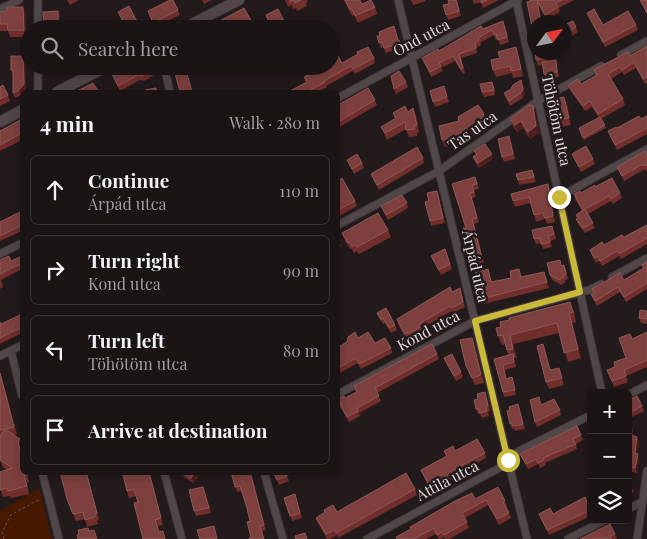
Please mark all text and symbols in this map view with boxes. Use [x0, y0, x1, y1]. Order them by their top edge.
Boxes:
street label: Ond utca [389, 14, 453, 60]
north arrow [527, 15, 572, 60]
search box [20, 20, 340, 75]
icon: search [38, 34, 66, 62]
text: Search here [78, 35, 178, 61]
street label: Töhötöm utca [538, 72, 577, 168]
street label: Tas utca [443, 106, 501, 154]
text: 4 min [40, 109, 94, 137]
text: Walk · 280 m [229, 112, 320, 133]
text: Continue [88, 167, 169, 193]
icon: ahead [41, 176, 69, 204]
text: 110 m [279, 180, 319, 201]
route end [548, 186, 571, 209]
text: Árpád utca [88, 193, 166, 214]
street label: Árpád utca [458, 227, 494, 305]
text: Turn right [88, 247, 180, 273]
icon: right [41, 256, 69, 284]
text: 90 m [283, 260, 319, 281]
text: Kond utca [88, 273, 161, 294]
street label: Kond utca [393, 305, 463, 355]
text: Turn left [88, 327, 165, 353]
icon: left [41, 336, 69, 364]
text: 80 m [283, 340, 319, 361]
text: Töhötöm utca [88, 353, 187, 374]
map controls [587, 389, 632, 524]
button: + [587, 389, 632, 434]
icon: arrive [41, 416, 69, 444]
text: Arrive at destination [88, 417, 268, 443]
button: − [587, 434, 632, 479]
route start [497, 449, 520, 472]
street label: Attila utca [411, 455, 482, 505]
button: layers [587, 479, 632, 524]

